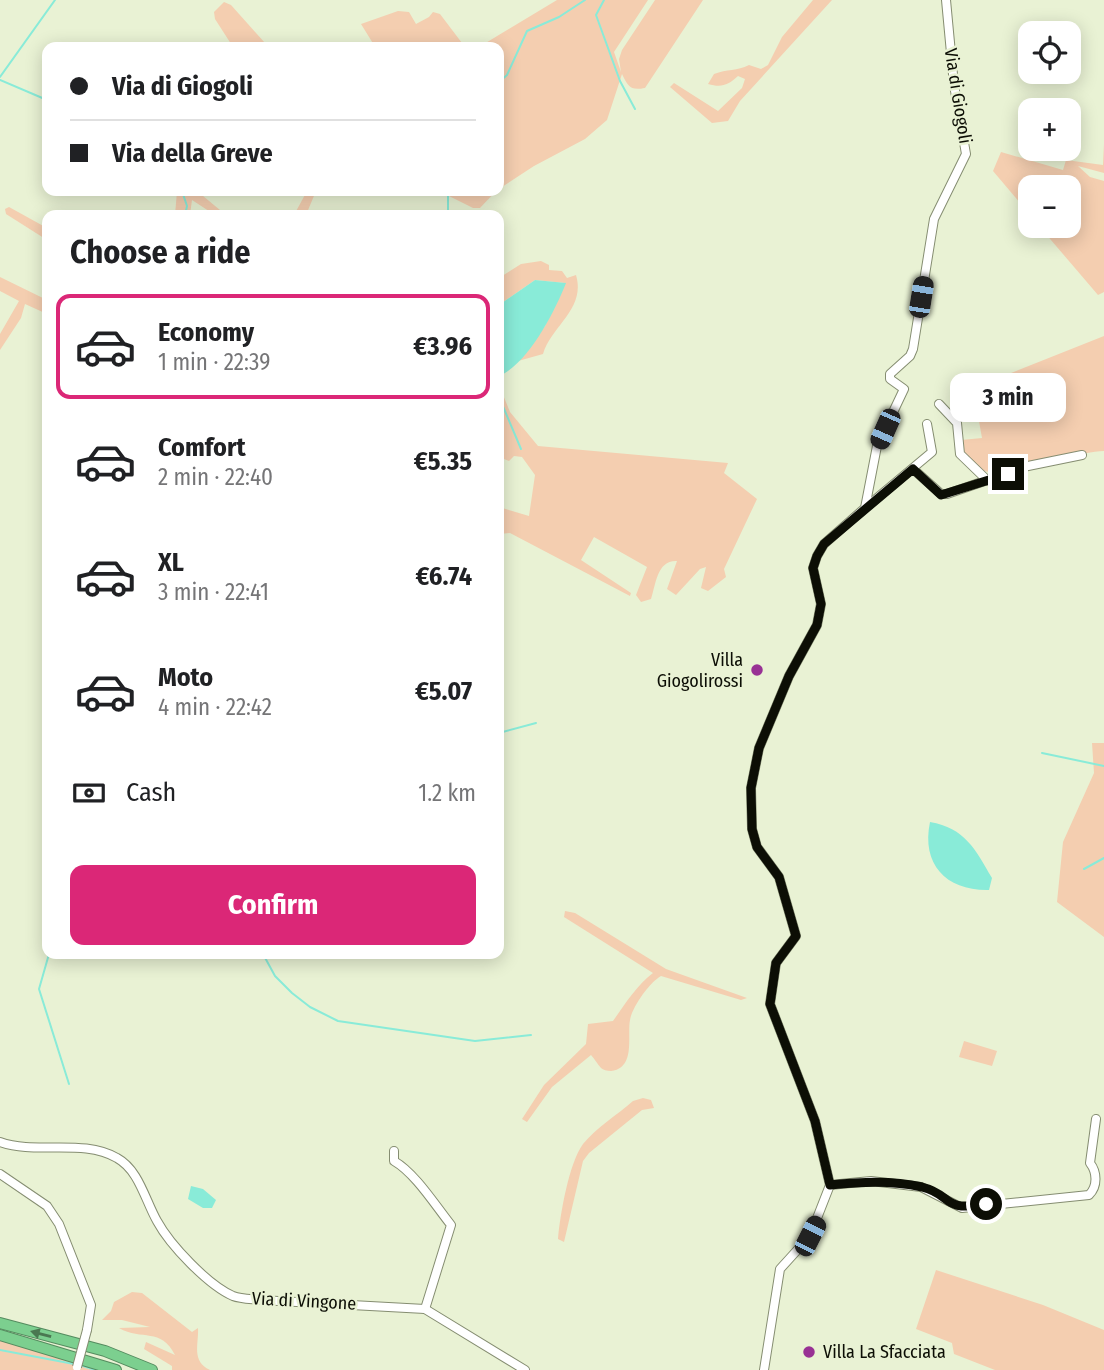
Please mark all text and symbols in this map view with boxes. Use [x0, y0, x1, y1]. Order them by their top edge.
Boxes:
map controls [1018, 21, 1081, 238]
button: locate [1018, 21, 1081, 84]
street label: Via di Giogoli [940, 47, 976, 145]
text: Via di Giogoli [112, 71, 253, 102]
button: + [1018, 98, 1081, 161]
text: Via della Greve [112, 138, 273, 169]
button: − [1018, 175, 1081, 238]
text: Choose a ride [70, 233, 251, 271]
car [908, 275, 935, 319]
icon: car [74, 315, 137, 378]
text: Economy [158, 317, 254, 348]
text: €3.96 [413, 331, 472, 362]
text: 1 min · 22:39 [158, 348, 270, 376]
callout: 3 min [950, 372, 1066, 421]
text: 3 min [982, 383, 1034, 411]
car [867, 406, 904, 452]
icon: car [74, 430, 137, 493]
text: Comfort [158, 432, 246, 463]
text: €5.35 [414, 446, 472, 477]
route end [992, 458, 1024, 490]
text: 2 min · 22:40 [158, 463, 273, 491]
icon: car [74, 545, 137, 608]
text: XL [158, 547, 184, 578]
text: €6.74 [415, 561, 472, 592]
text: 3 min · 22:41 [158, 578, 269, 606]
place label: Villa Giogolirossi [657, 649, 743, 692]
icon: car [74, 660, 137, 723]
text: Moto [158, 662, 213, 693]
marker: Villa Giogolirossi [749, 662, 765, 678]
text: €5.07 [415, 676, 472, 707]
text: 4 min · 22:42 [158, 693, 272, 721]
icon: cash [70, 774, 108, 812]
text: Cash [126, 777, 176, 808]
text: 1.2 km [418, 779, 476, 807]
button: Confirm [70, 865, 476, 945]
route start [970, 1188, 1002, 1220]
car [792, 1213, 829, 1259]
street label: Via di Vingone [251, 1287, 357, 1315]
one-way arrow [30, 1328, 52, 1339]
place label: Villa La Sfacciata [823, 1341, 946, 1363]
marker: Villa La Sfacciata [801, 1344, 817, 1360]

